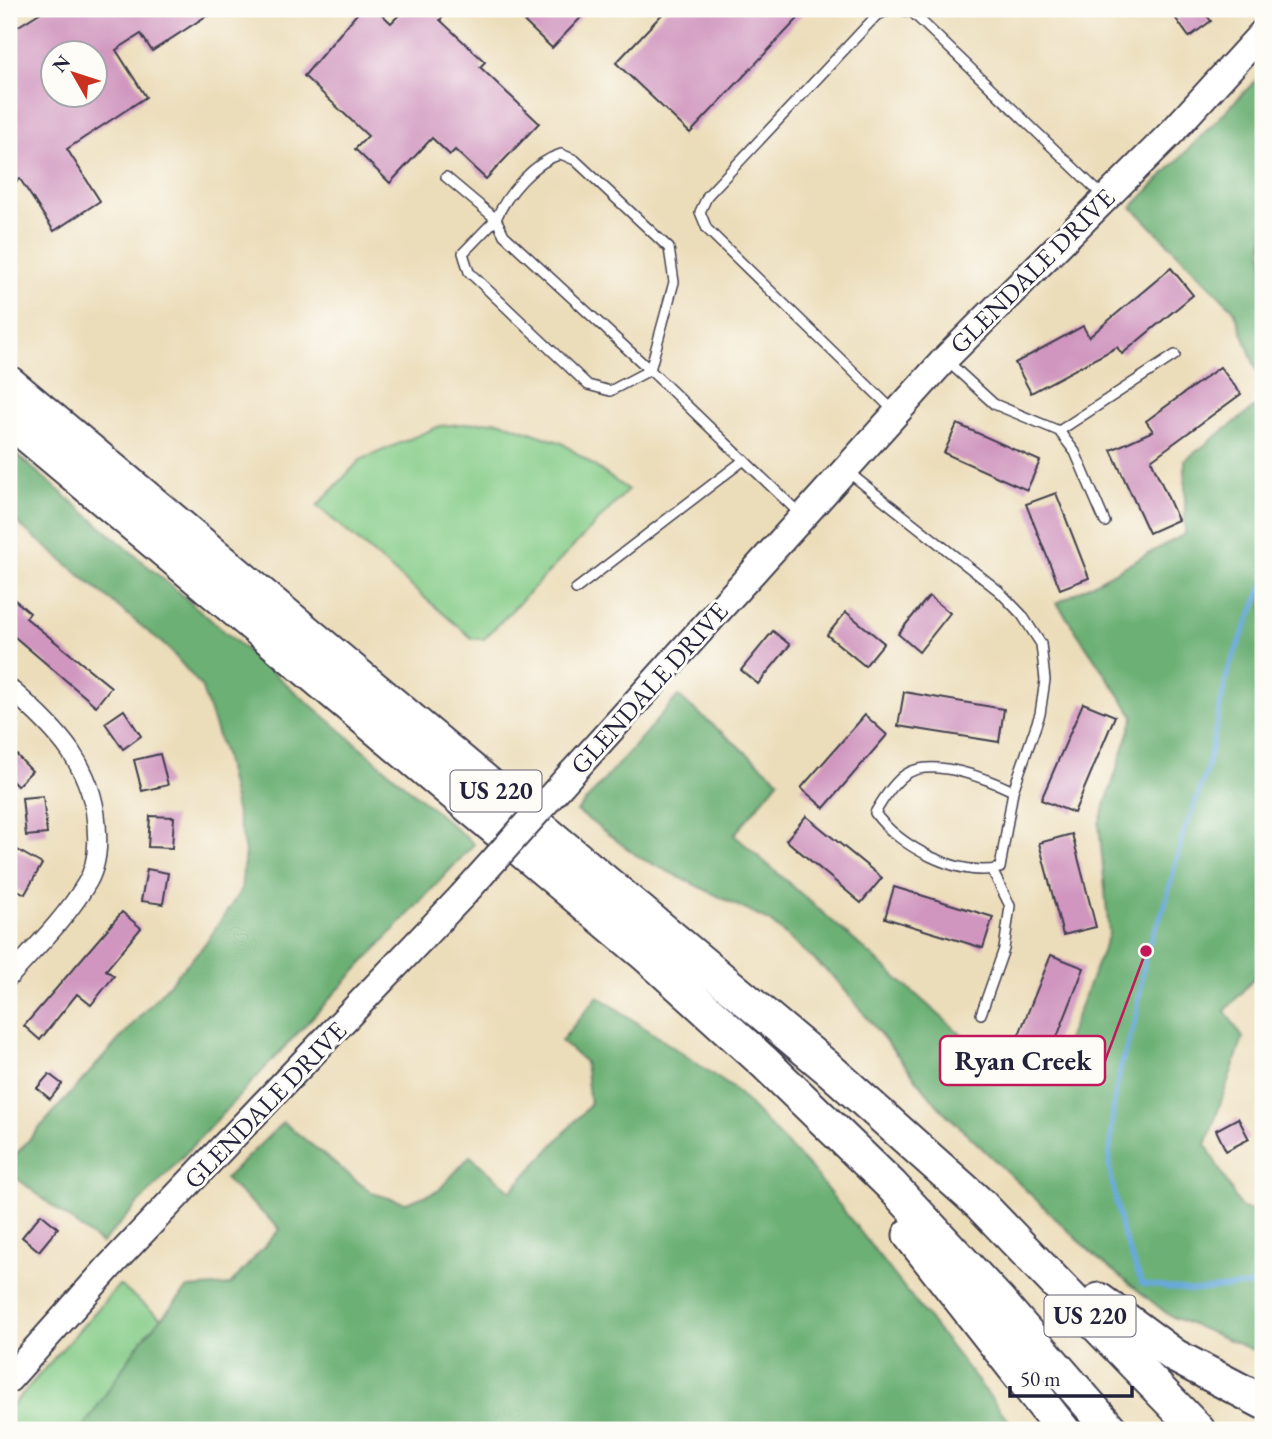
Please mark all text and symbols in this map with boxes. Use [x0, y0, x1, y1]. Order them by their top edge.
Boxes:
north arrow [38, 38, 108, 108]
text: N [47, 49, 76, 77]
street label: GLENDALE DRIVE [942, 181, 1122, 361]
street label: GLENDALE DRIVE [563, 594, 736, 781]
road number: US 220 [450, 770, 542, 812]
street label: GLENDALE DRIVE [176, 1014, 354, 1196]
callout: Ryan Creek [940, 1036, 1105, 1085]
text: Ryan Creek [955, 1042, 1092, 1078]
road number: US 220 [1044, 1296, 1136, 1336]
scale bar [1010, 1355, 1132, 1399]
text: 50 m [1020, 1365, 1061, 1392]

